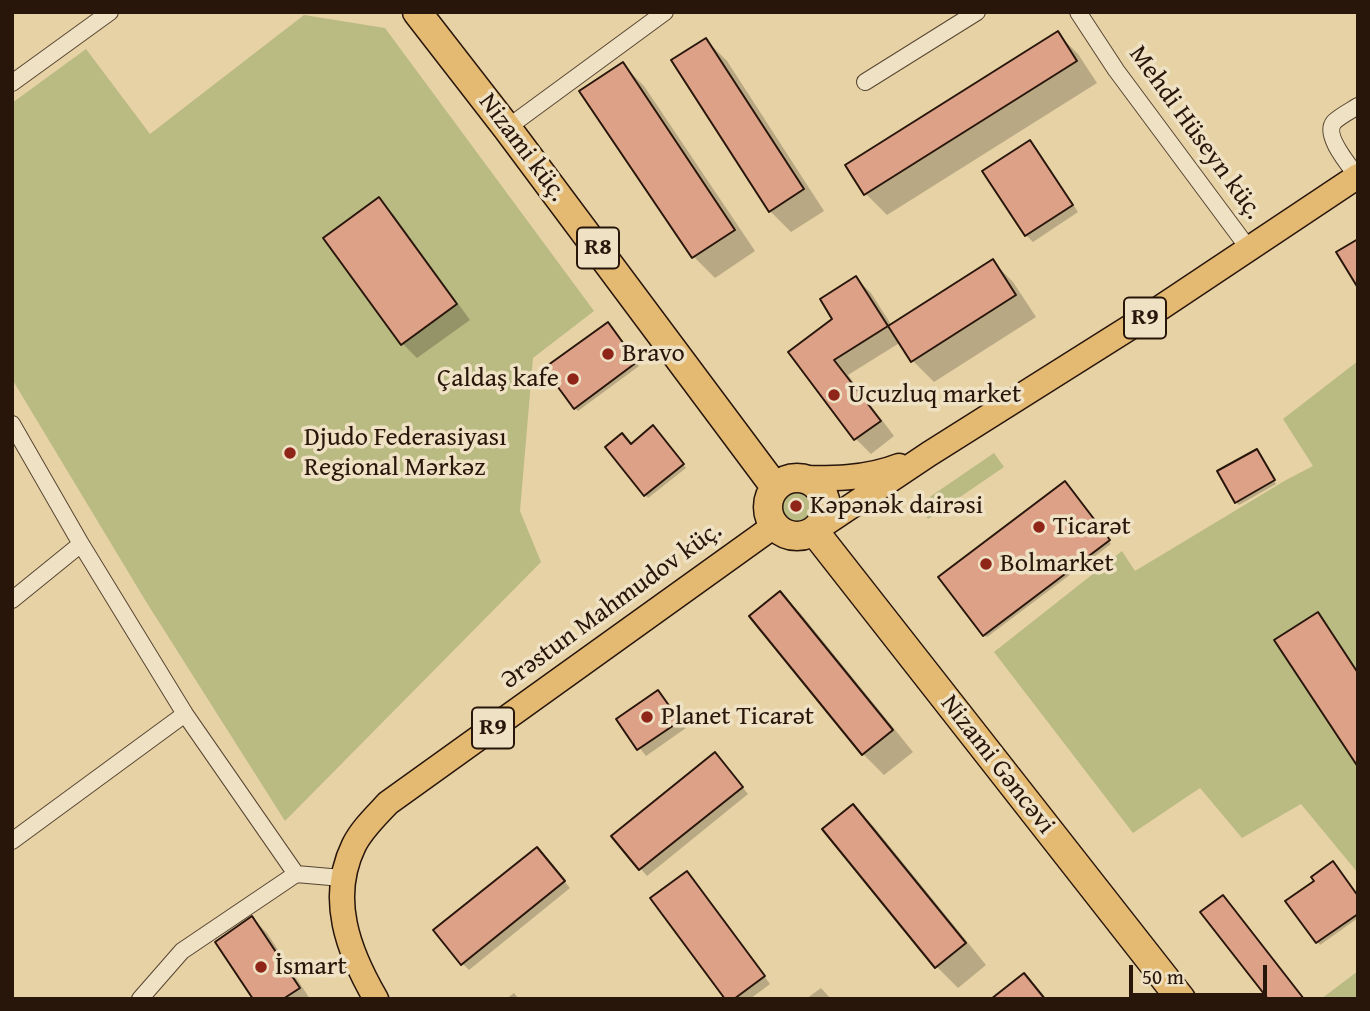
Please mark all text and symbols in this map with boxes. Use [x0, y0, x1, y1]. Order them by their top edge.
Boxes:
street label: Mehdi Hüseyn küç. [1121, 40, 1269, 226]
street label: Nizami küç. [471, 88, 573, 208]
road number: R8 [577, 228, 619, 268]
road number: R9 [1124, 298, 1166, 338]
place label: Bravo [622, 338, 685, 370]
marker: Bravo [600, 346, 616, 362]
place label: Çaldaş kafe [437, 363, 559, 395]
marker: Çaldaş kafe [565, 371, 581, 387]
place label: Ucuzluq market [848, 379, 1021, 411]
marker: Ucuzluq market [826, 387, 842, 403]
place label: Djudo Federasiyası Regional Mərkəz [304, 422, 506, 484]
marker: Djudo Federasiyası Regional Mərkəz [282, 445, 298, 461]
place label: Kəpənək dairəsi [810, 490, 983, 522]
marker: Kəpənək dairəsi [788, 498, 804, 514]
place label: Ticarət [1053, 511, 1131, 543]
street label: Ərəstun Mahmudov küç. [496, 515, 728, 697]
marker: Ticarət [1031, 519, 1047, 535]
place label: Bolmarket [1000, 548, 1114, 580]
marker: Bolmarket [978, 556, 994, 572]
street label: Nizami Gəncəvi [933, 689, 1061, 841]
place label: Planet Ticarət [661, 701, 814, 733]
road number: R9 [472, 708, 514, 748]
marker: Planet Ticarət [639, 709, 655, 725]
place label: İsmart [275, 951, 347, 983]
scale bar [1132, 951, 1270, 995]
marker: İsmart [253, 959, 269, 975]
text: 50 m [1142, 961, 1184, 992]

